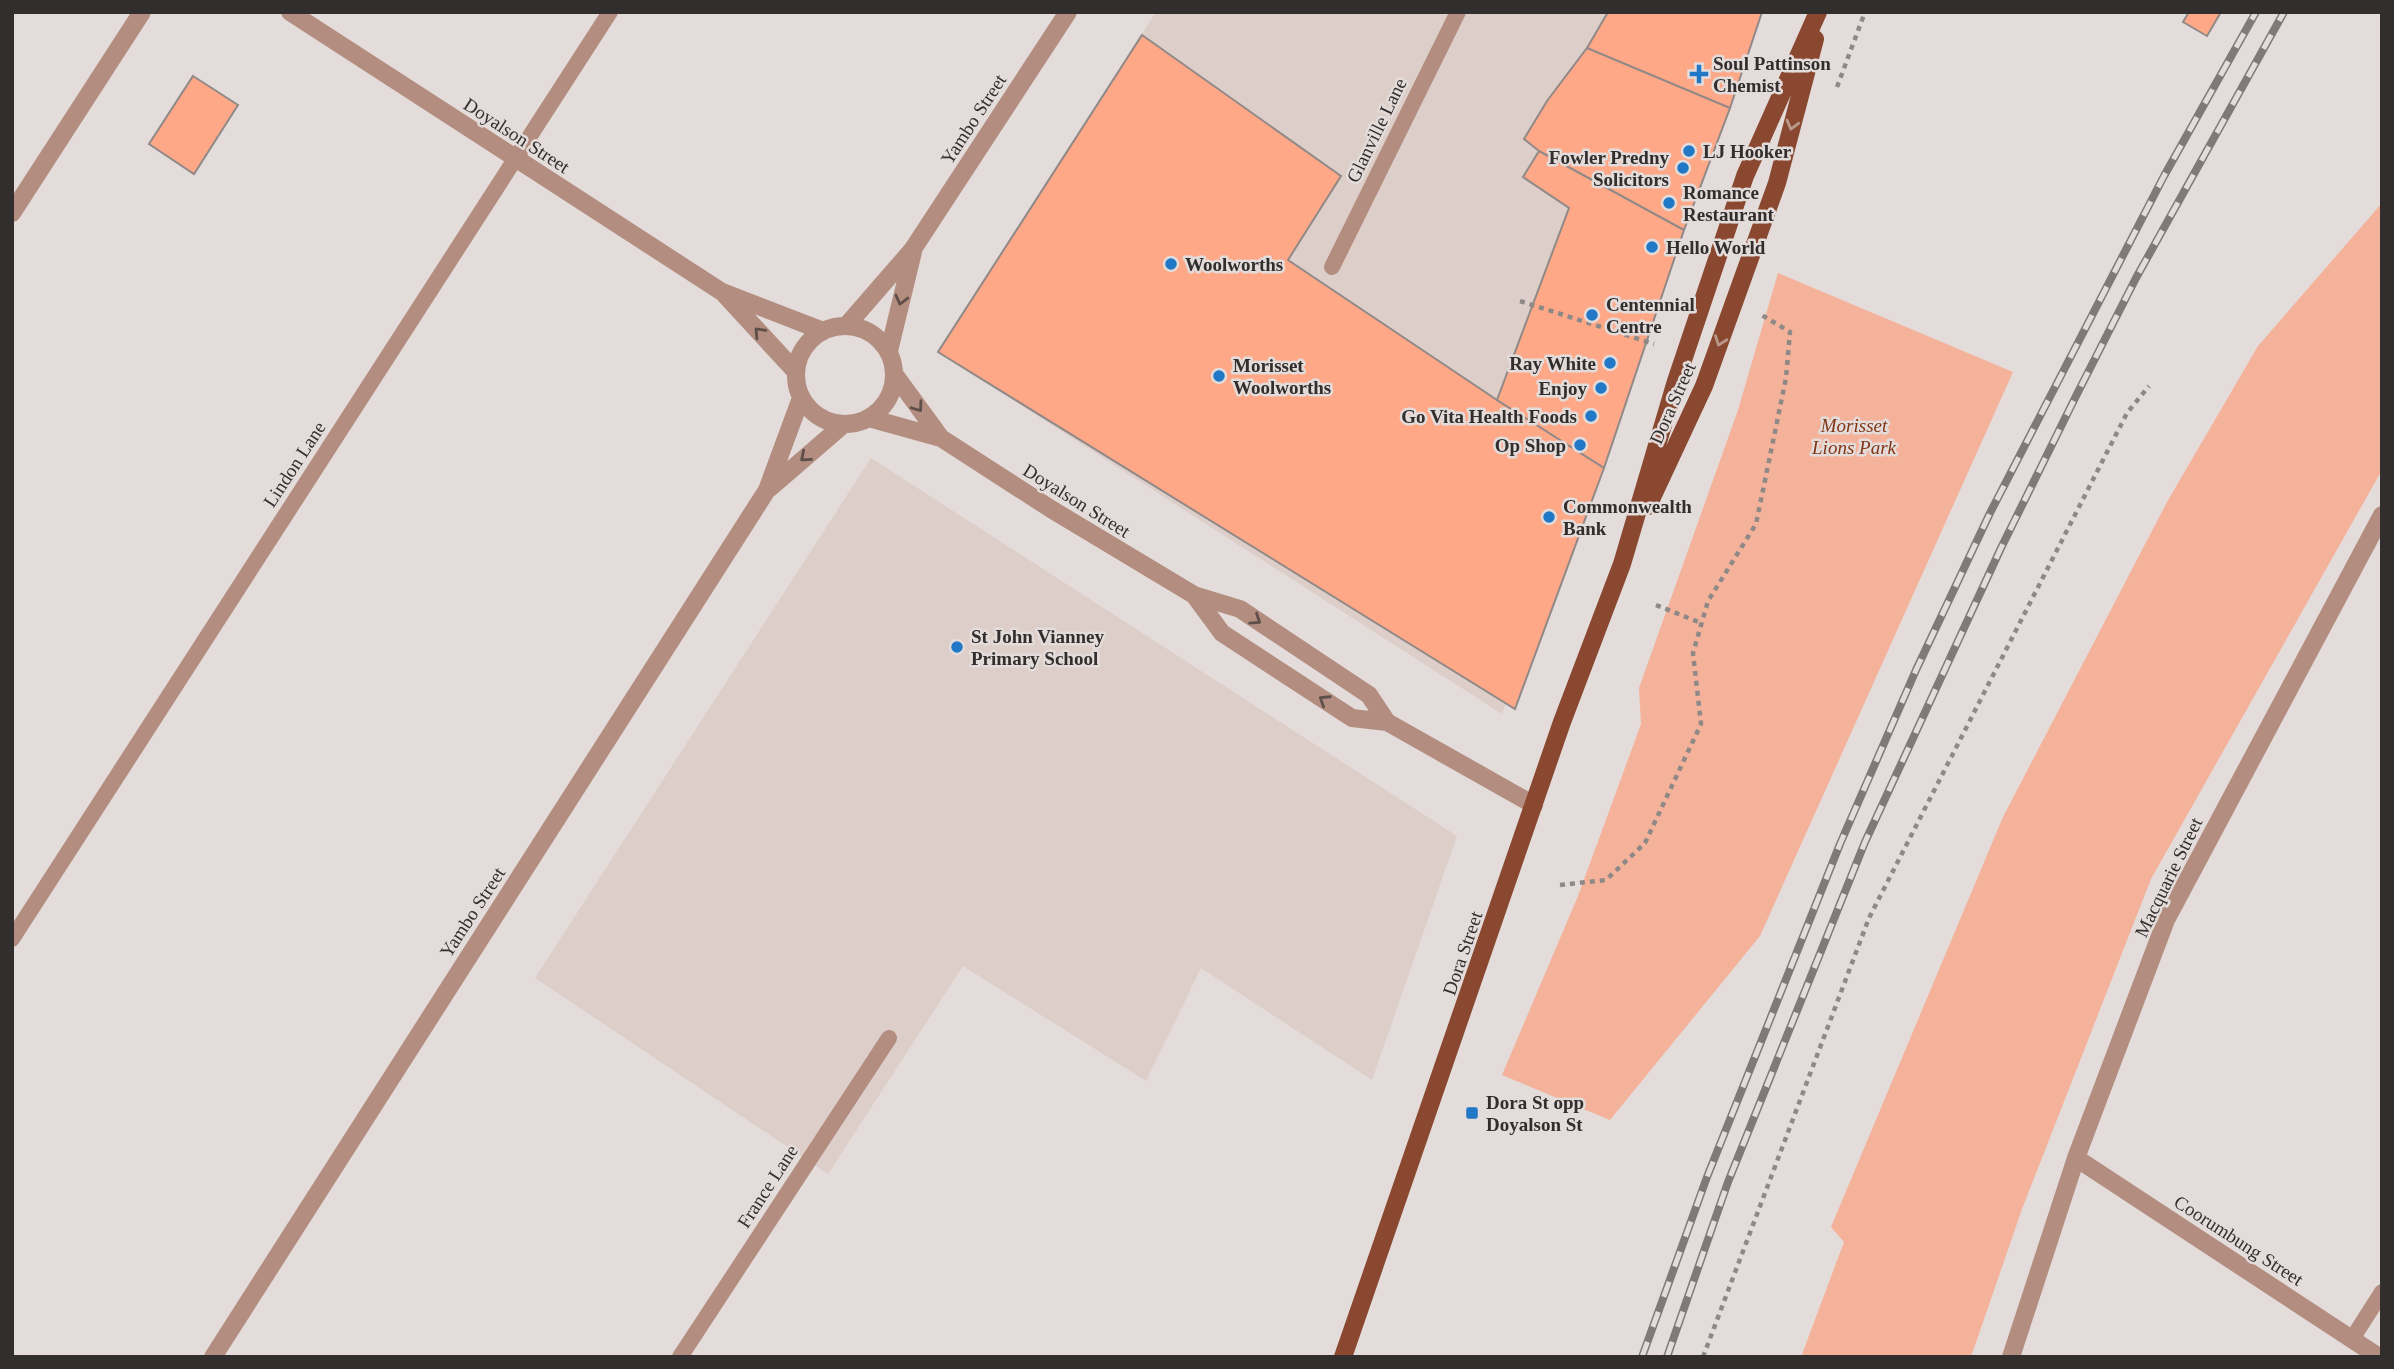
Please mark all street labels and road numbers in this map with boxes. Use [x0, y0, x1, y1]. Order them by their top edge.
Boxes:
street label: Yambo Street [937, 70, 1011, 168]
street label: Glanville Lane [1342, 75, 1411, 186]
street label: Doyalson Street [460, 93, 574, 178]
street label: Dora Street [1645, 359, 1700, 447]
street label: Lindon Lane [259, 418, 330, 511]
street label: Doyalson Street [1019, 459, 1135, 542]
street label: Macquarie Street [2130, 813, 2207, 940]
street label: Yambo Street [436, 863, 510, 961]
street label: Dora Street [1438, 908, 1487, 998]
street label: France Lane [733, 1141, 802, 1232]
street label: Coorumbung Street [2170, 1191, 2308, 1290]

